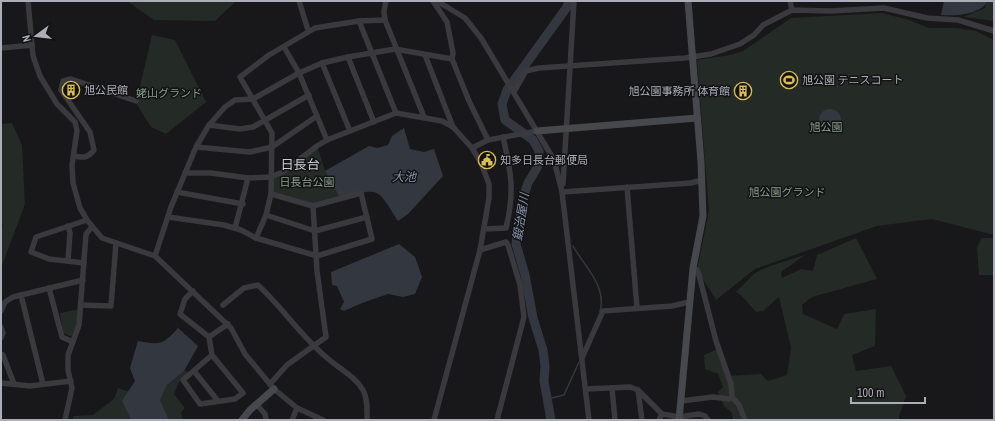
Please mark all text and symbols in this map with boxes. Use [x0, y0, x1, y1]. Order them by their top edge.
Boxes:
north arrow [16, 16, 56, 56]
text: N [19, 34, 34, 44]
sports icon: 旭公園 テニスコート [779, 70, 799, 90]
place label: 旭公園 テニスコート [802, 73, 904, 87]
building icon: 旭公民館 [61, 80, 81, 100]
building icon: 旭公園事務所 体育館 [733, 81, 753, 101]
place label: 旭公民館 [84, 83, 128, 97]
place label: 旭公園事務所 体育館 [628, 84, 730, 98]
park label: 姥山グランド [136, 86, 202, 100]
park label: 旭公園 [810, 120, 843, 134]
public building icon: 知多日長台郵便局 [477, 150, 497, 170]
place label: 知多日長台郵便局 [500, 153, 588, 167]
district label: 日長台 [280, 156, 320, 173]
water label: 大池 [392, 169, 417, 185]
park label: 日長台公園 [280, 175, 335, 189]
park label: 旭公園グランド [749, 185, 826, 199]
water label: 鍛治屋川 [509, 190, 533, 242]
scale bar [851, 379, 925, 405]
text: 100 m [857, 385, 884, 401]

